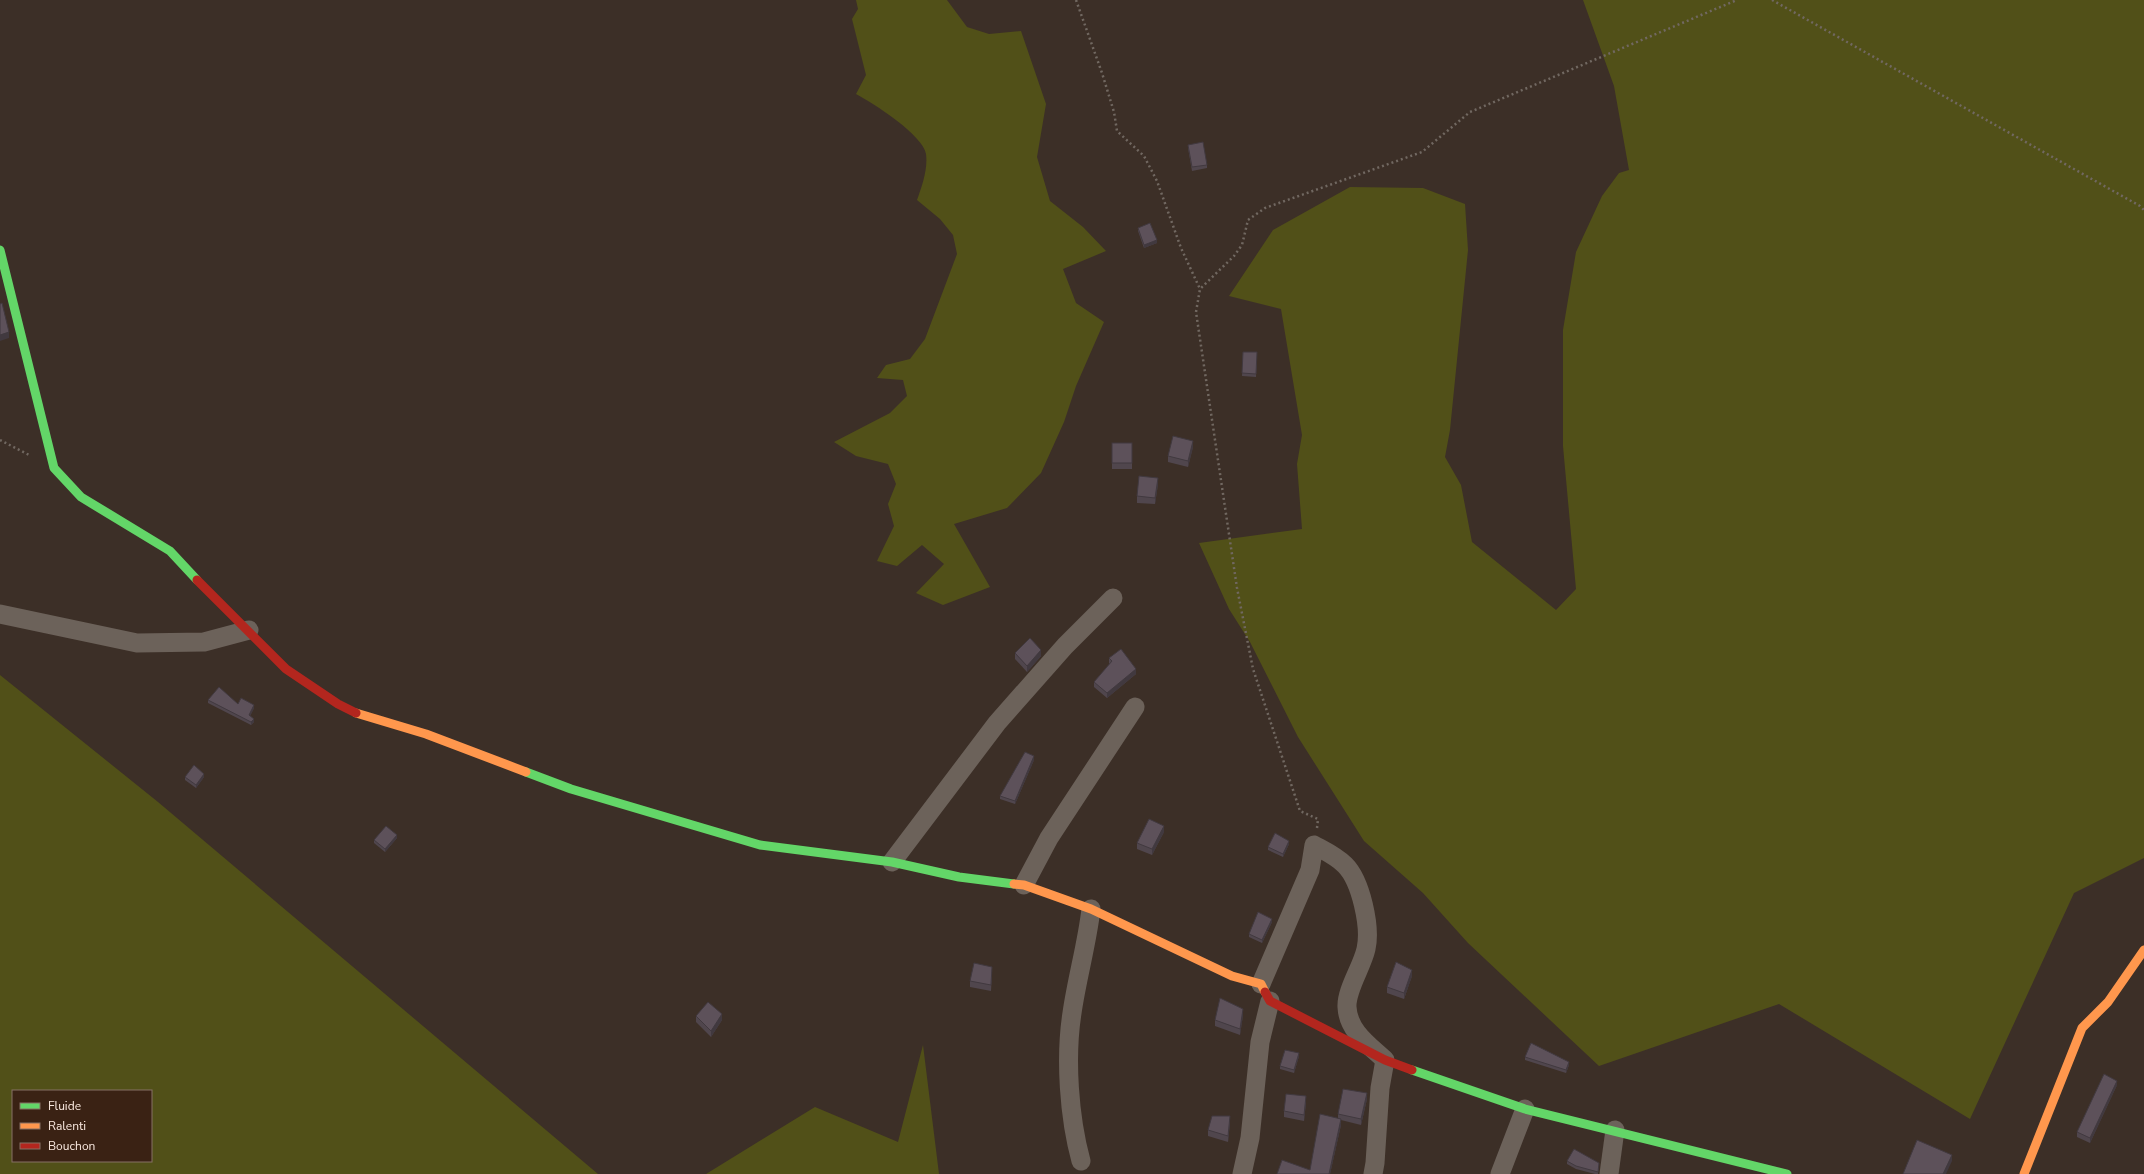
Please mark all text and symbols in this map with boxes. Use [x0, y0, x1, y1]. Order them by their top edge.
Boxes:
legend [12, 1090, 152, 1162]
text: Fluide [48, 1098, 81, 1114]
text: Ralenti [48, 1118, 86, 1134]
text: Bouchon [48, 1138, 95, 1154]

